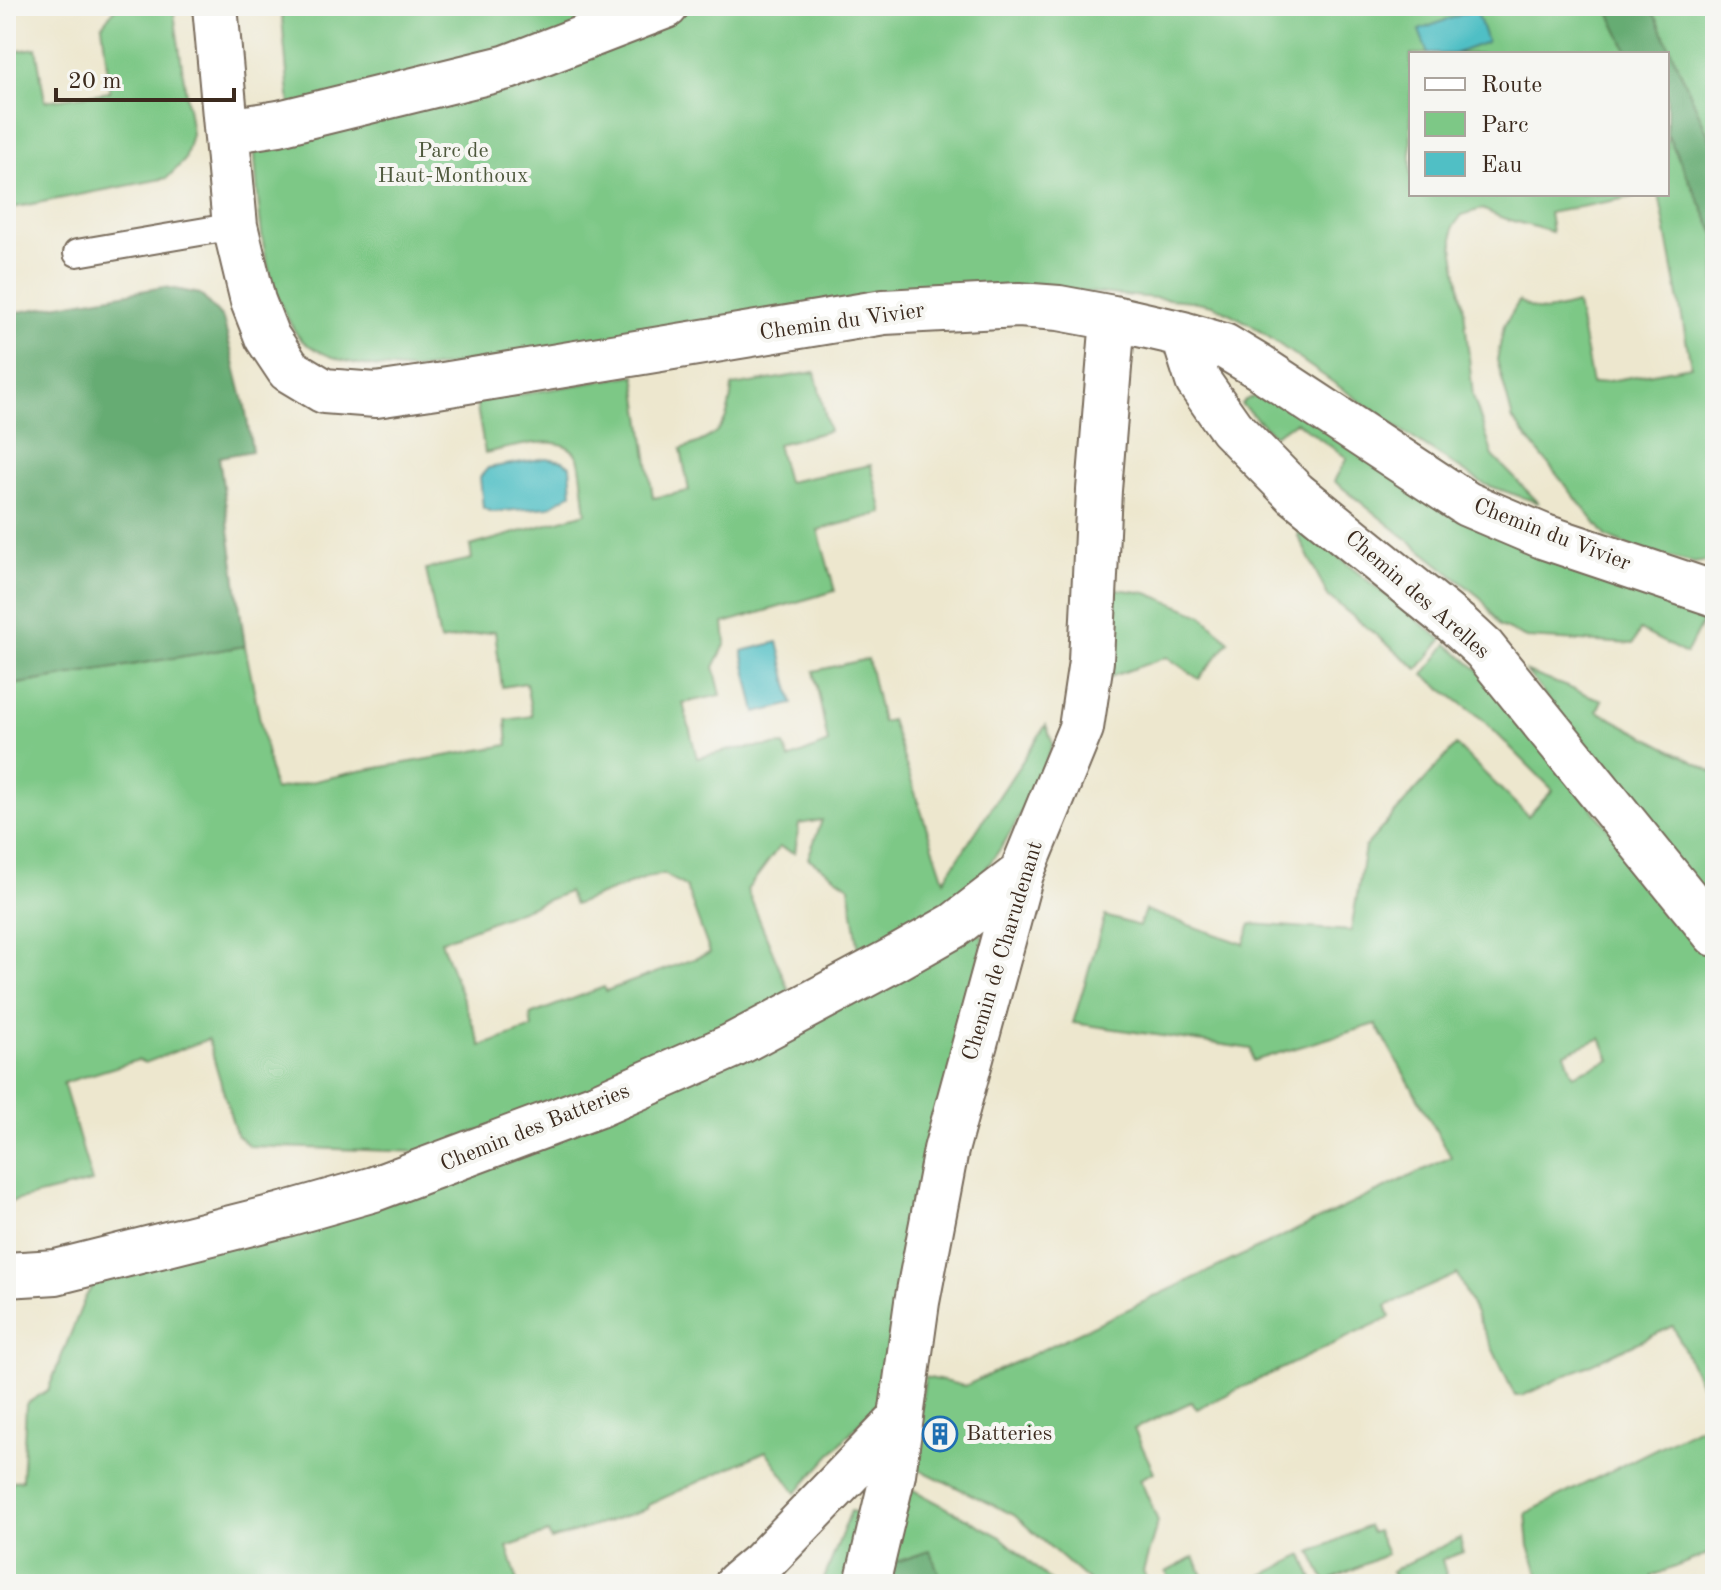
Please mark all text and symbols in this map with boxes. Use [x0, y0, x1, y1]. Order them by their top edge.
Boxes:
scale bar [56, 52, 234, 102]
legend [1409, 52, 1669, 196]
text: 20 m [68, 70, 122, 94]
text: Route [1481, 74, 1542, 98]
text: Parc [1481, 114, 1528, 138]
park label: Parc de Haut-Monthoux [378, 140, 528, 187]
text: Eau [1481, 154, 1522, 178]
street label: Chemin du Vivier [758, 300, 926, 344]
street label: Chemin du Vivier [1470, 495, 1634, 575]
street label: Chemin des Arelles [1341, 527, 1493, 663]
street label: Chemin de Charudenant [959, 839, 1047, 1063]
street label: Chemin des Batteries [437, 1080, 633, 1176]
building icon: Batteries [921, 1415, 959, 1453]
place label: Batteries [966, 1423, 1052, 1445]

